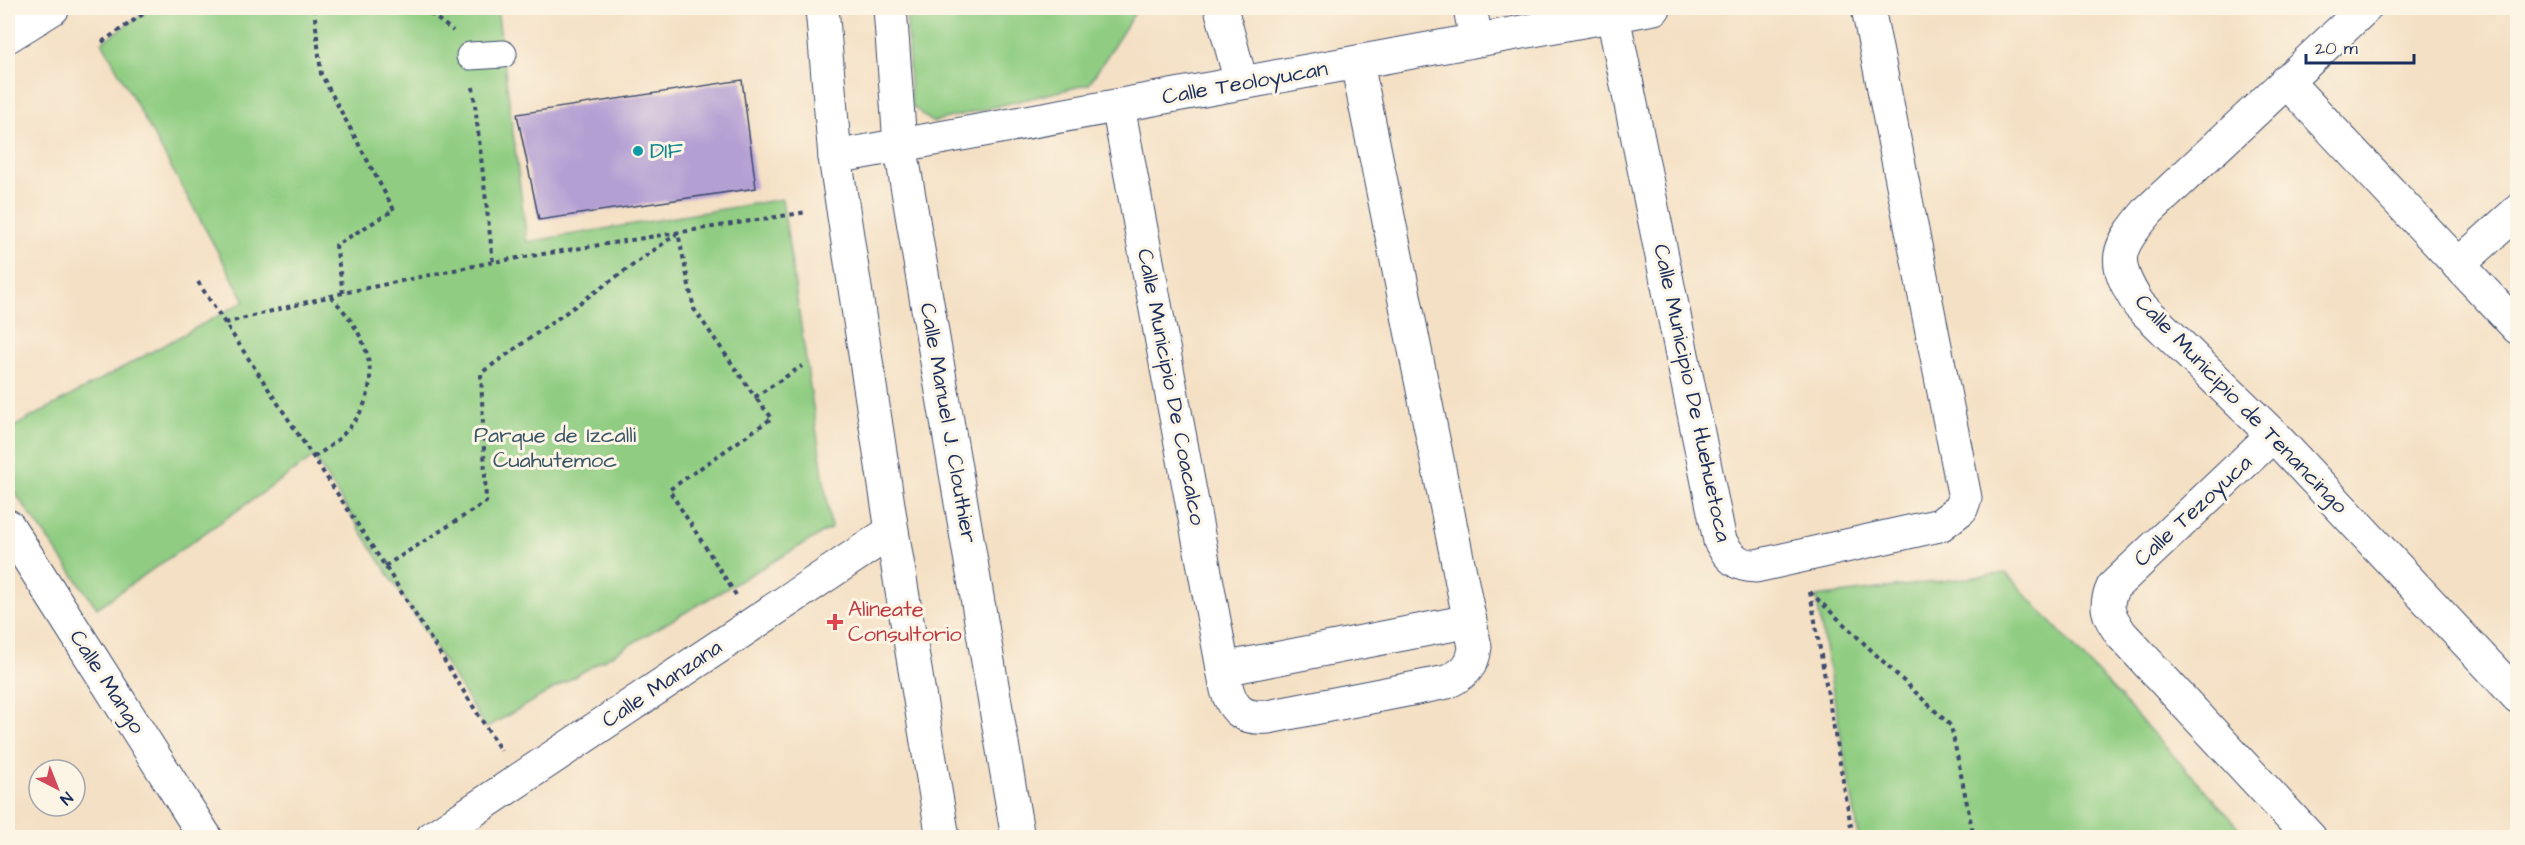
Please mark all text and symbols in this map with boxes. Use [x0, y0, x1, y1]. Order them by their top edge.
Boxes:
scale bar [2306, 27, 2414, 65]
text: 20 m [2315, 36, 2358, 61]
street label: Calle Teoloyucan [1160, 53, 1330, 114]
place label: DIF [650, 136, 684, 167]
marker: DIF [631, 144, 645, 158]
street label: Calle Municipio De Huehuetoca [1645, 241, 1739, 545]
street label: Calle Municipio De Coacalco [1129, 246, 1213, 529]
street label: Calle Municipio de Tenancingo [2127, 287, 2355, 522]
street label: Calle Manuel J. Clouthier [912, 300, 984, 546]
park label: Parque de Izcalli Cuahutemoc [474, 420, 636, 476]
street label: Calle Tezoyuca [2127, 448, 2260, 575]
place label: Alineate Consultorio [848, 594, 962, 650]
marker: Alineate Consultorio [826, 613, 844, 631]
street label: Calle Mango [61, 624, 153, 741]
street label: Calle Manzana [596, 632, 728, 736]
north arrow [27, 758, 87, 818]
text: N [55, 787, 77, 810]

